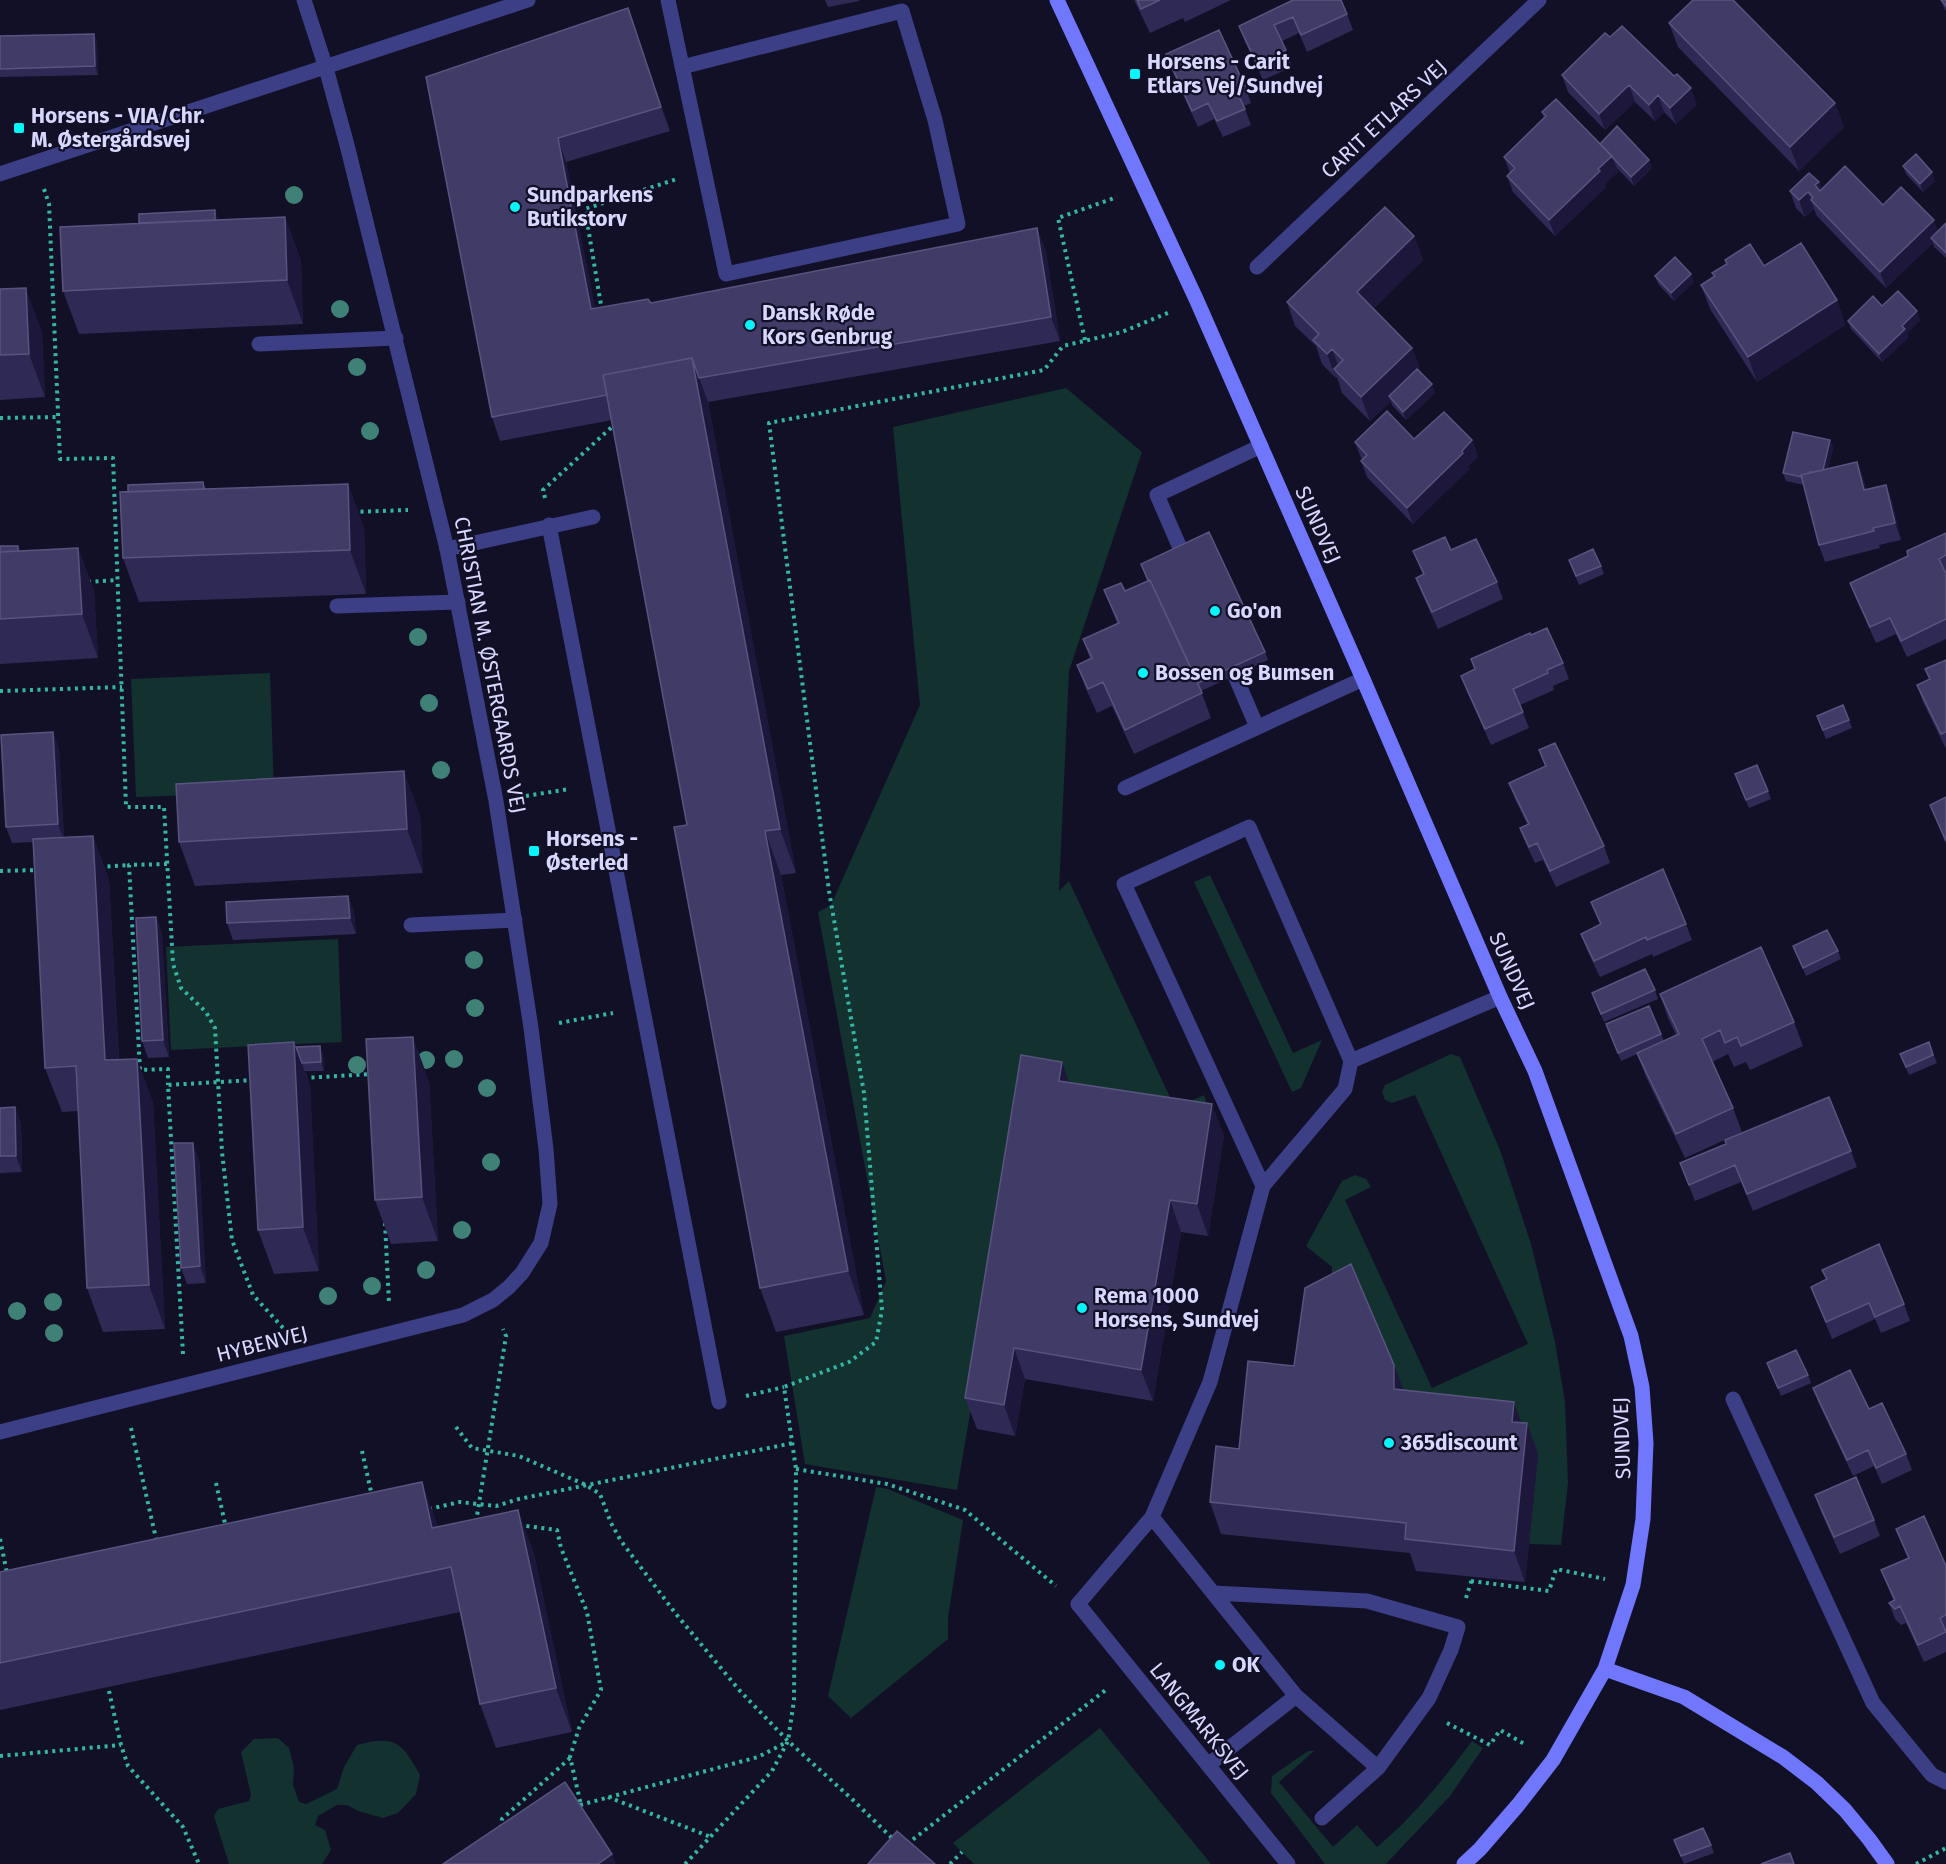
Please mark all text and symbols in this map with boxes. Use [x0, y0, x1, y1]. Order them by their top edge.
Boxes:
place label: Horsens - Carit Etlars Vej/Sundvej [1147, 49, 1323, 99]
street label: CARIT ETLARS VEJ [1316, 54, 1452, 184]
marker: Horsens - Carit Etlars Vej/Sundvej [1128, 67, 1142, 81]
place label: Horsens - VIA/Chr. M. Østergårdsvej [31, 103, 205, 153]
marker: Horsens - VIA/Chr. M. Østergårdsvej [12, 121, 26, 135]
place label: Sundparkens Butikstorv [527, 182, 653, 232]
marker: Sundparkens Butikstorv [508, 200, 522, 214]
place label: Dansk Røde Kors Genbrug [762, 300, 893, 350]
marker: Dansk Røde Kors Genbrug [743, 318, 757, 332]
street label: SUNDVEJ [1289, 482, 1347, 568]
street label: CHRISTIAN M. ØSTERGAARDS VEJ [448, 514, 532, 816]
place label: Go'on [1227, 598, 1282, 624]
marker: Go'on [1208, 604, 1222, 618]
place label: Bossen og Bumsen [1155, 660, 1334, 686]
marker: Bossen og Bumsen [1136, 666, 1150, 680]
place label: Horsens - Østerled [546, 826, 638, 876]
marker: Horsens - Østerled [527, 844, 541, 858]
street label: SUNDVEJ [1483, 928, 1541, 1014]
place label: Rema 1000 Horsens, Sundvej [1094, 1283, 1259, 1333]
marker: Rema 1000 Horsens, Sundvej [1075, 1301, 1089, 1315]
street label: HYBENVEJ [214, 1320, 310, 1368]
street label: SUNDVEJ [1608, 1396, 1636, 1480]
place label: 365discount [1400, 1430, 1519, 1456]
marker: 365discount [1382, 1436, 1396, 1450]
place label: OK [1232, 1652, 1261, 1678]
street label: LANGMARKSVEJ [1144, 1657, 1254, 1785]
marker: OK [1213, 1658, 1227, 1672]

